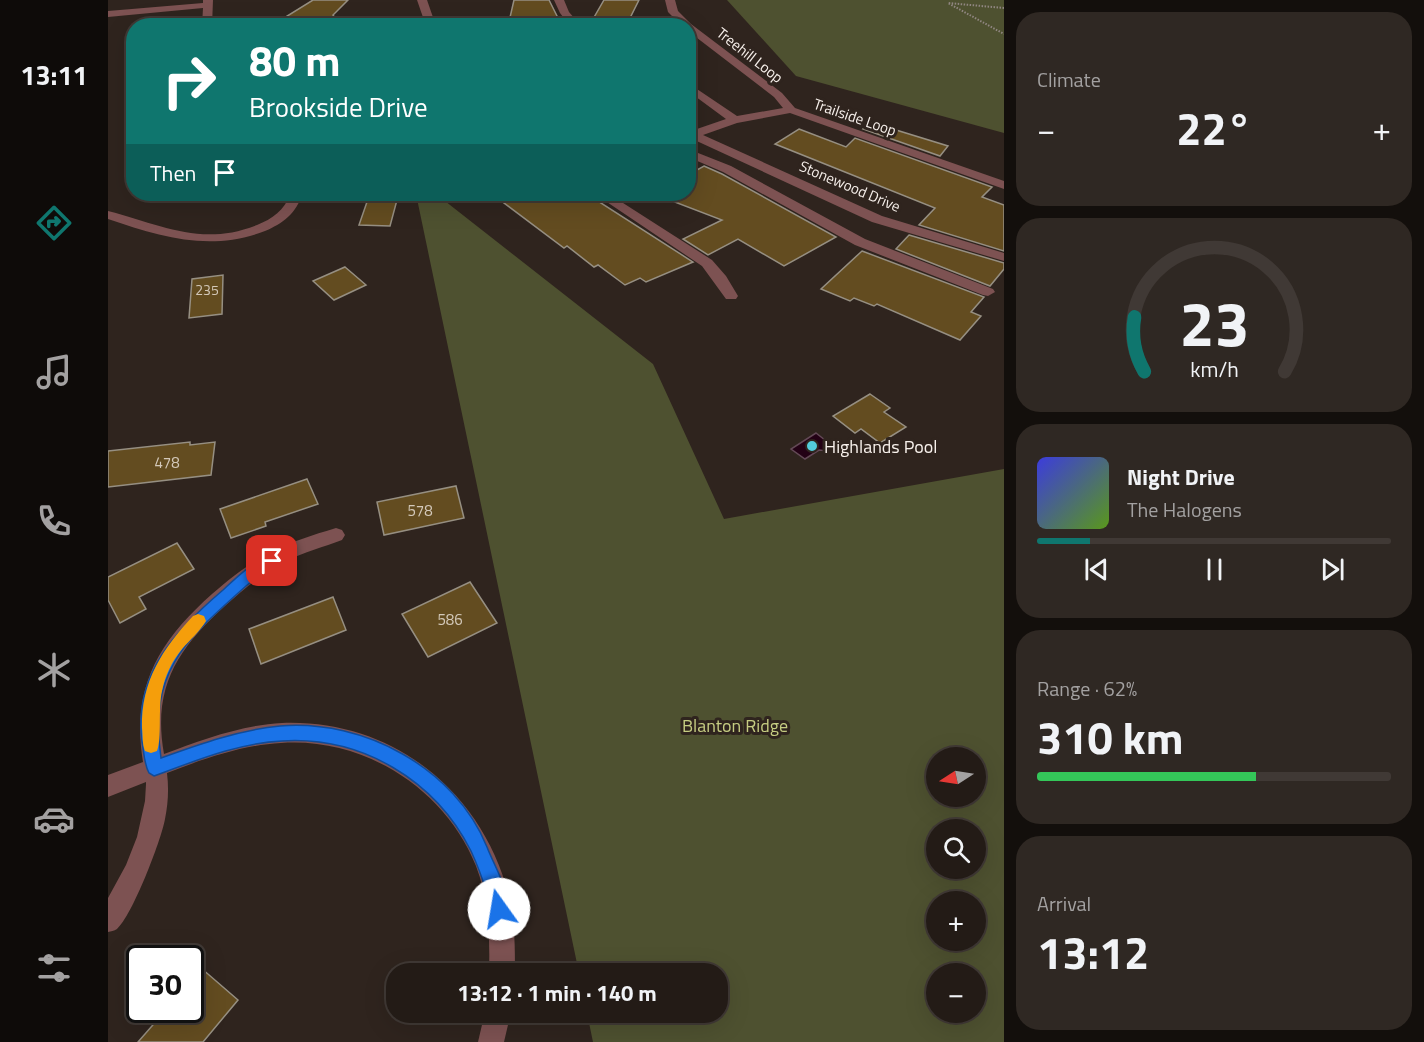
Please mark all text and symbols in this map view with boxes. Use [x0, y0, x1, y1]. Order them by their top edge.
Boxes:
street label: Treehill Loop [712, 22, 788, 89]
text: 80 m [249, 28, 341, 92]
icon: right [150, 42, 228, 120]
text: 13:11 [20, 54, 88, 95]
text: Climate [1037, 64, 1101, 95]
text: Brookside Drive [249, 86, 428, 127]
street label: Trailside Loop [811, 92, 899, 142]
text: 22° [1176, 94, 1252, 162]
text: − [1037, 104, 1055, 154]
text: + [1373, 104, 1391, 154]
street label: Stonewood Drive [796, 154, 904, 218]
text: Then [150, 156, 196, 190]
icon: arrive [208, 156, 241, 189]
icon: directions [33, 202, 75, 244]
text: 23 [1179, 275, 1249, 370]
house number: 235 [195, 279, 219, 300]
icon: music [33, 351, 75, 393]
text: km/h [1190, 353, 1238, 385]
place label: Highlands Pool [824, 433, 937, 460]
marker: Highlands Pool [805, 439, 819, 453]
house number: 478 [154, 451, 180, 474]
text: Night Drive [1127, 460, 1235, 494]
text: The Halogens [1127, 494, 1242, 525]
house number: 578 [407, 499, 433, 522]
icon: phone [33, 500, 75, 542]
pin [246, 535, 297, 586]
icon: arrive [255, 544, 288, 577]
icon: previous [1080, 553, 1113, 586]
icon: pause [1198, 553, 1231, 586]
icon: next [1316, 553, 1349, 586]
house number: 586 [437, 608, 463, 631]
icon: climate [33, 649, 75, 691]
text: Range · 62% [1037, 673, 1137, 704]
text: 310 km [1037, 703, 1183, 771]
park label: Blanton Ridge [682, 712, 788, 739]
north arrow [926, 747, 986, 807]
map controls [926, 747, 986, 1023]
icon: car [33, 798, 75, 840]
button: search [926, 819, 986, 879]
position arrow [467, 877, 531, 941]
text: Arrival [1037, 888, 1091, 919]
button: + [926, 891, 986, 951]
text: 13:12 [1037, 918, 1149, 986]
speed limit sign: 30 [126, 945, 204, 1023]
icon: filters [33, 947, 75, 989]
button: − [926, 963, 986, 1023]
text: 13:12 · 1 min · 140 m [457, 976, 657, 1010]

